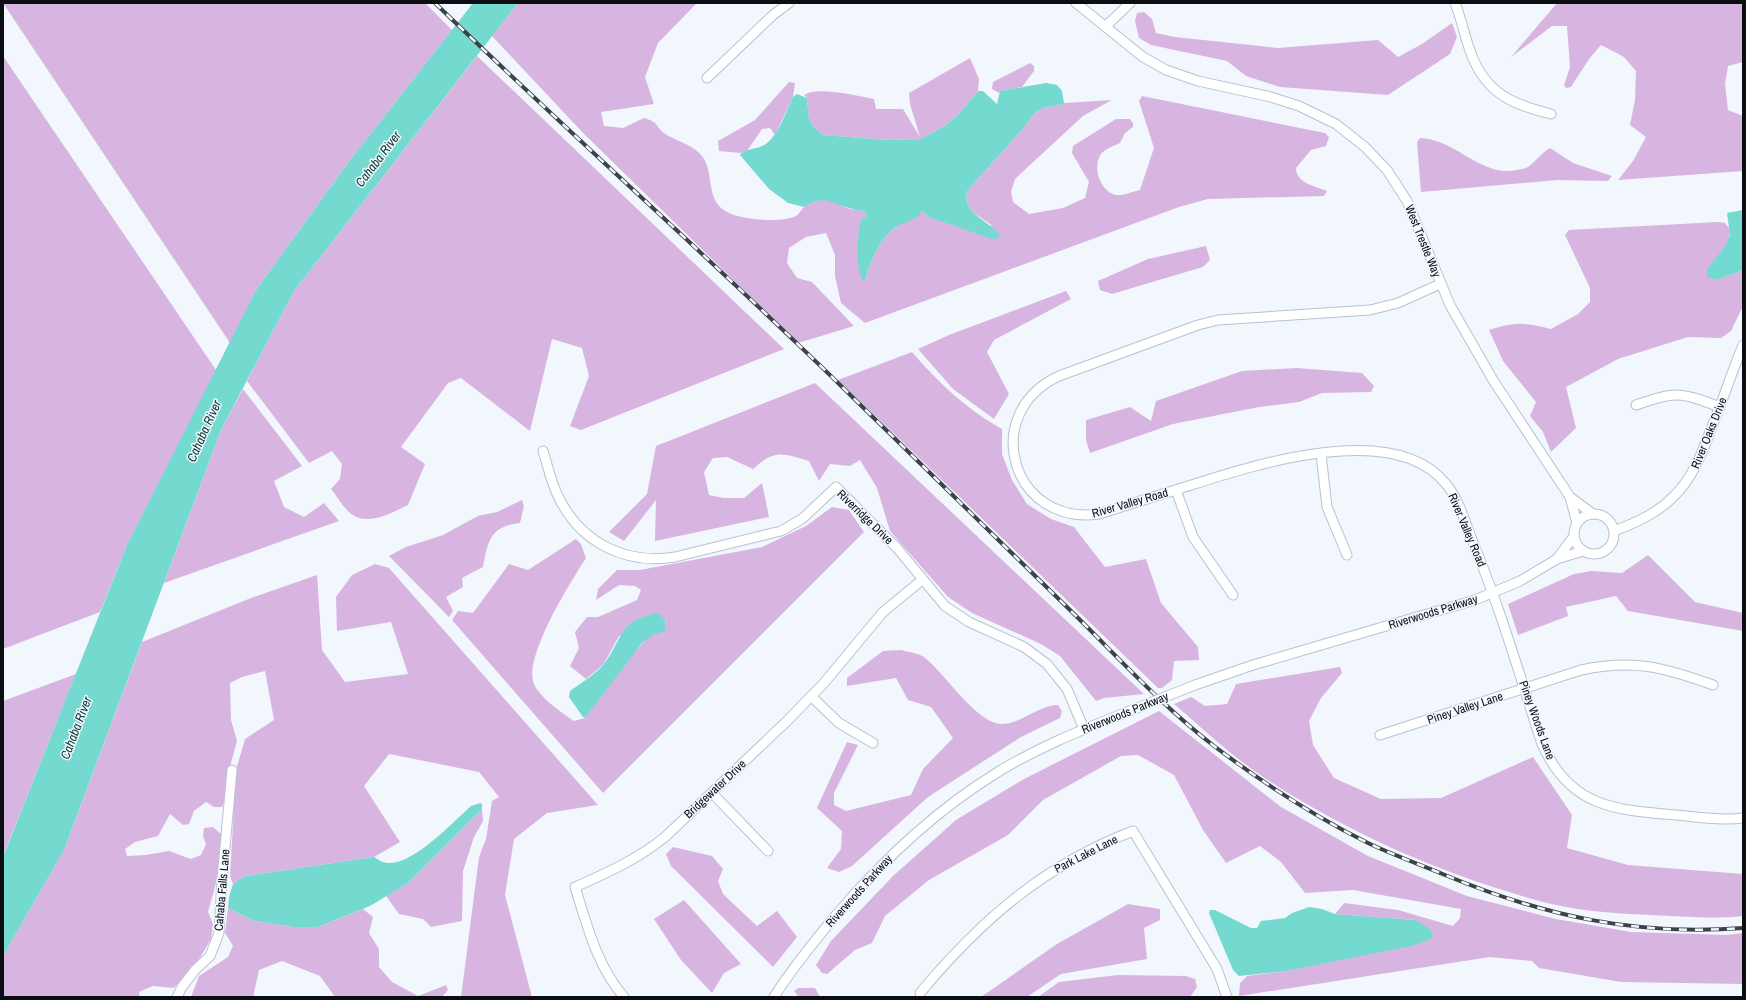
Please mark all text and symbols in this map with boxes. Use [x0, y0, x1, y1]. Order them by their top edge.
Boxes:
water label: Cahaba River [351, 127, 405, 190]
street label: West Trestle Way [1401, 202, 1445, 280]
street label: River Oaks Drive [1687, 395, 1731, 471]
water label: Cahaba River [183, 397, 225, 465]
street label: River Valley Road [1090, 484, 1170, 522]
street label: Riverridge Drive [833, 486, 897, 548]
street label: River Valley Road [1444, 491, 1490, 569]
street label: Riverwoods Parkway [1386, 591, 1480, 633]
street label: Piney Woods Lane [1515, 678, 1559, 762]
street label: Riverwoods Parkway [1079, 688, 1171, 738]
street label: Piney Valley Lane [1425, 688, 1505, 728]
water label: Cahaba River [56, 694, 96, 762]
street label: Bridgewater Drive [681, 756, 749, 822]
street label: Park Lake Lane [1052, 831, 1120, 877]
street label: Cahaba Falls Lane [210, 848, 234, 932]
street label: Riverwoods Parkway [822, 851, 896, 931]

